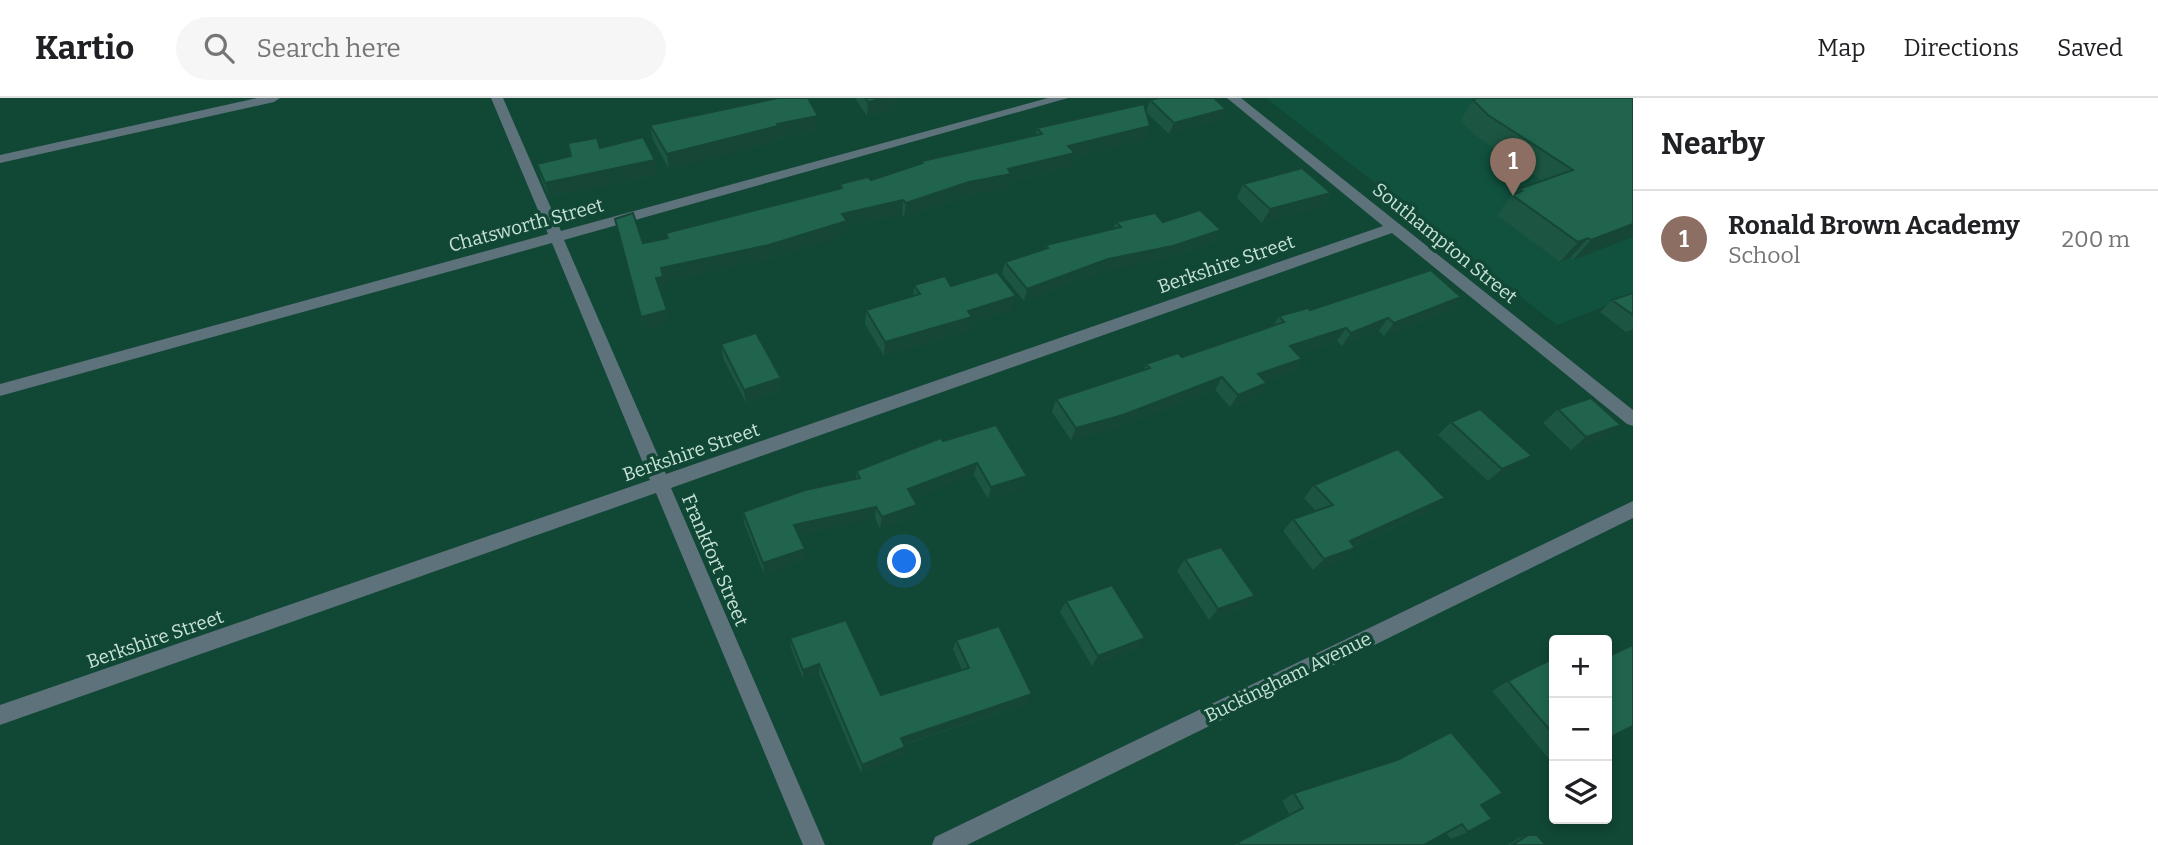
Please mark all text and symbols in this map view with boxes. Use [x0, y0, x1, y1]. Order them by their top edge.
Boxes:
search box [176, 17, 666, 80]
text: Kartio [35, 28, 134, 68]
icon: search [200, 29, 238, 67]
text: Search here [256, 33, 401, 64]
text: Map [1817, 34, 1866, 62]
text: Directions [1904, 34, 2019, 62]
text: Saved [2057, 34, 2123, 62]
text: Nearby [1661, 126, 1765, 162]
pin: 1 [1490, 138, 1536, 196]
street label: Southampton Street [1368, 178, 1522, 308]
street label: Chatsworth Street [446, 193, 606, 257]
text: Ronald Brown Academy [1728, 210, 2020, 241]
text: 1 [1679, 225, 1689, 253]
text: 200 m [2061, 225, 2130, 253]
street label: Berkshire Street [1155, 230, 1297, 298]
text: School [1728, 241, 1800, 269]
street label: Berkshire Street [620, 418, 762, 486]
street label: Frankfort Street [677, 491, 753, 630]
your location [887, 544, 921, 578]
street label: Berkshire Street [84, 605, 226, 673]
street label: Buckingham Avenue [1201, 627, 1375, 727]
map controls [1549, 635, 1612, 824]
button: + [1549, 635, 1612, 698]
button: − [1549, 698, 1612, 761]
button: layers [1549, 761, 1612, 824]

